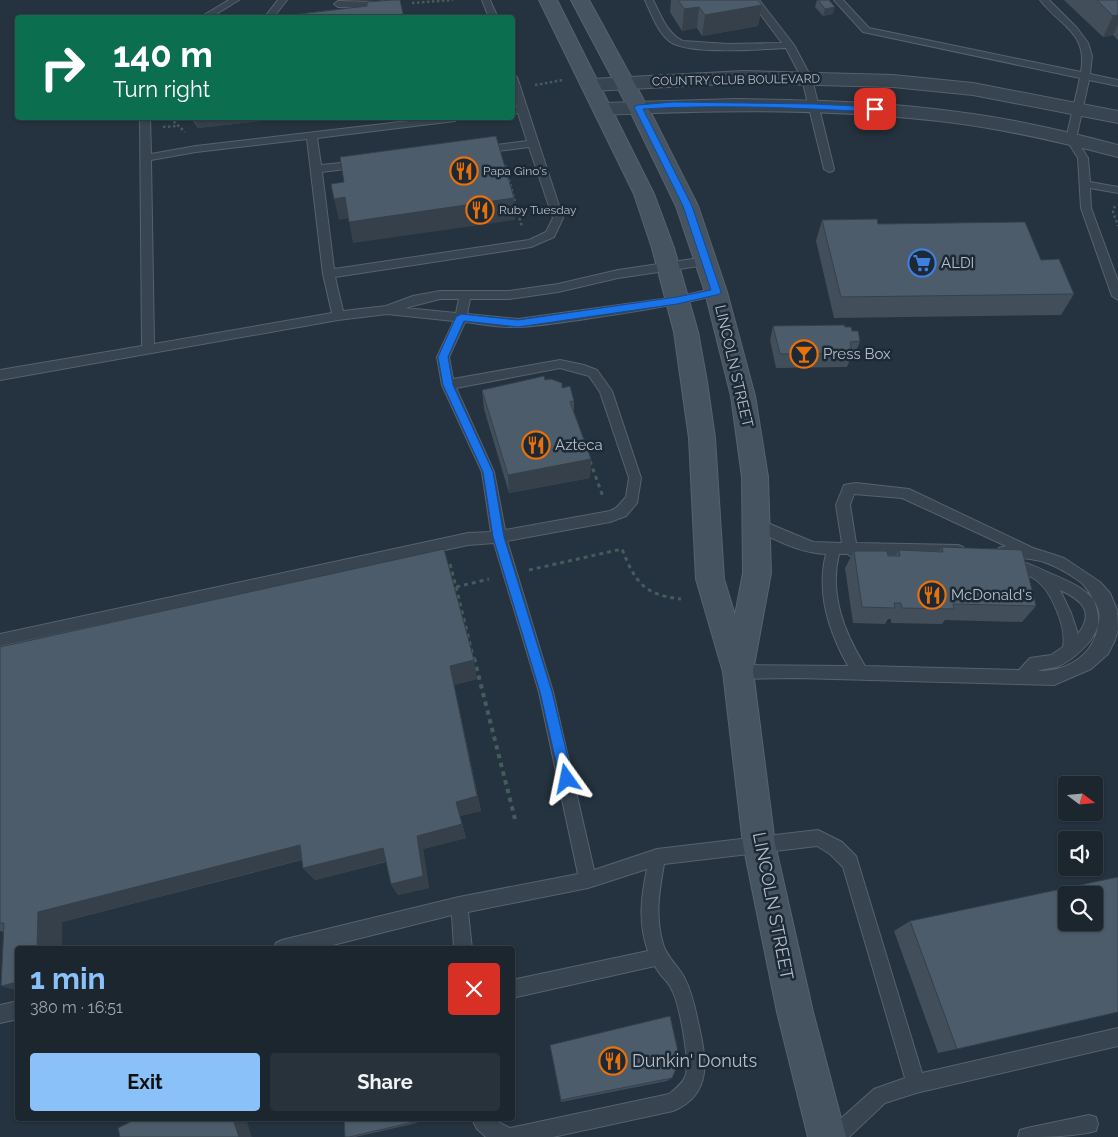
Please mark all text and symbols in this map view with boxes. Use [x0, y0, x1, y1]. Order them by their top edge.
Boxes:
text: 140 m [113, 34, 213, 75]
icon: right [30, 35, 95, 100]
street label: COUNTRY CLUB BOULEVARD [652, 72, 821, 88]
text: Turn right [113, 76, 210, 102]
pin [854, 88, 896, 130]
icon: arrive [861, 95, 889, 123]
restaurant icon: Papa Gino's [449, 156, 479, 186]
place label: Papa Gino's [483, 164, 547, 178]
restaurant icon: Ruby Tuesday [465, 195, 495, 225]
place label: Ruby Tuesday [499, 203, 577, 217]
supermarket icon: ALDI [907, 248, 937, 278]
place label: ALDI [941, 254, 974, 272]
street label: LINCOLN STREET [711, 303, 757, 429]
bar icon: Press Box [789, 339, 819, 369]
place label: Press Box [823, 345, 891, 363]
restaurant icon: Azteca [521, 430, 551, 460]
place label: Azteca [555, 436, 603, 454]
restaurant icon: McDonald's [917, 580, 947, 610]
place label: McDonald's [951, 586, 1032, 604]
position arrow [540, 752, 592, 804]
north arrow [1058, 776, 1102, 821]
map controls [1058, 776, 1103, 931]
street label: LINCOLN STREET [749, 830, 798, 982]
button: sound [1058, 831, 1103, 876]
button: search [1058, 886, 1103, 931]
text: 1 min [30, 961, 106, 996]
button: close [448, 963, 500, 1015]
text: 380 m · 16:51 [30, 998, 123, 1017]
restaurant icon: Dunkin' Donuts [598, 1046, 628, 1076]
place label: Dunkin' Donuts [632, 1050, 757, 1071]
button: Exit [30, 1053, 260, 1111]
button: Share [270, 1053, 500, 1111]

